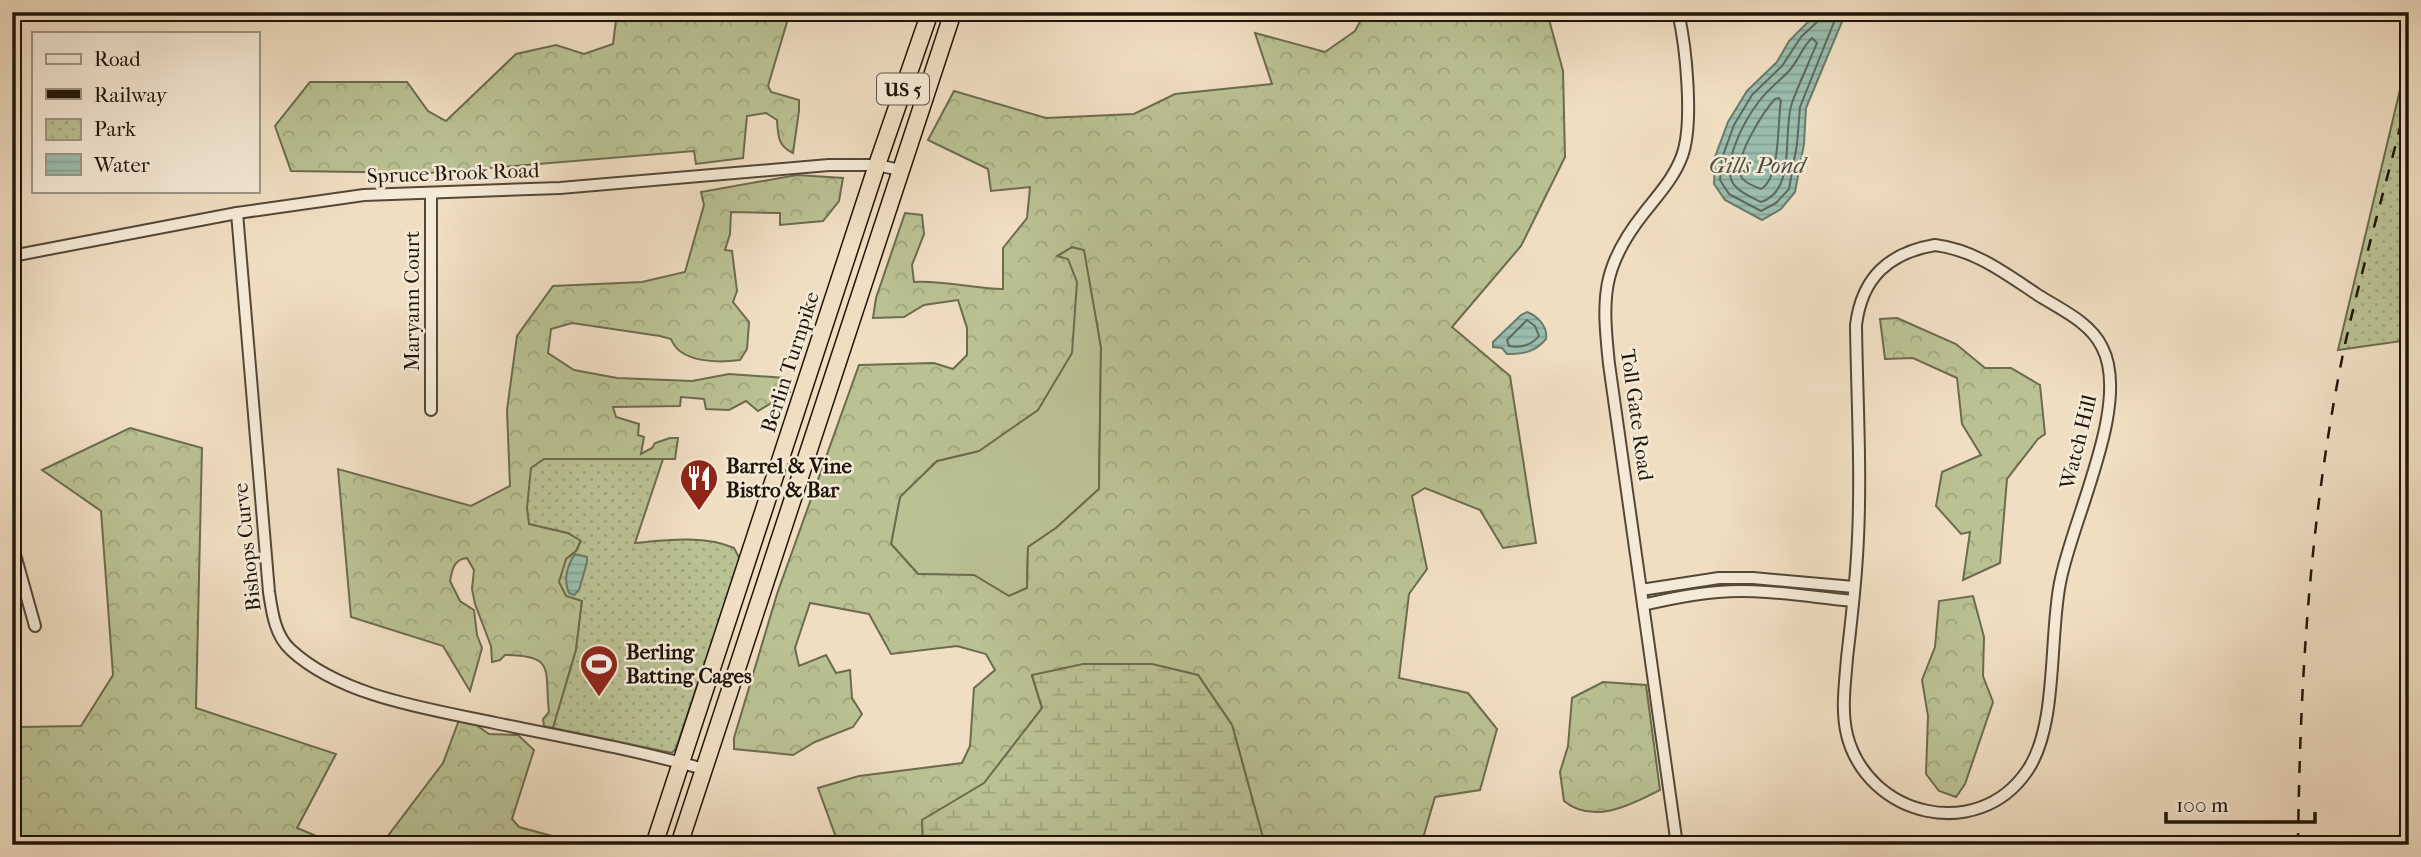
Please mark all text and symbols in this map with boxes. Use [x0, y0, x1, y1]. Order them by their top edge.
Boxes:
legend [32, 32, 259, 192]
text: Road [94, 47, 141, 71]
road number: US 5 [877, 74, 929, 104]
text: Railway [94, 83, 168, 107]
text: Park [94, 117, 136, 141]
water label: Gills Pond [1709, 152, 1808, 179]
text: Water [93, 153, 150, 177]
street label: Spruce Brook Road [366, 158, 540, 188]
street label: Maryann Court [400, 230, 424, 371]
street label: Berlin Turnpike [756, 289, 824, 435]
street label: Toll Gate Road [1616, 348, 1658, 483]
street label: Watch Hill [2054, 392, 2101, 493]
place label: Barrel & Vine Bistro & Bar [726, 454, 852, 502]
restaurant icon: Barrel & Vine Bistro & Bar [678, 457, 720, 512]
street label: Bishops Curve [228, 482, 266, 612]
place label: Berling Batting Cages [626, 640, 752, 688]
sports icon: Berling Batting Cages [578, 643, 620, 698]
scale bar [2166, 780, 2314, 824]
text: 100 m [2176, 793, 2229, 817]

